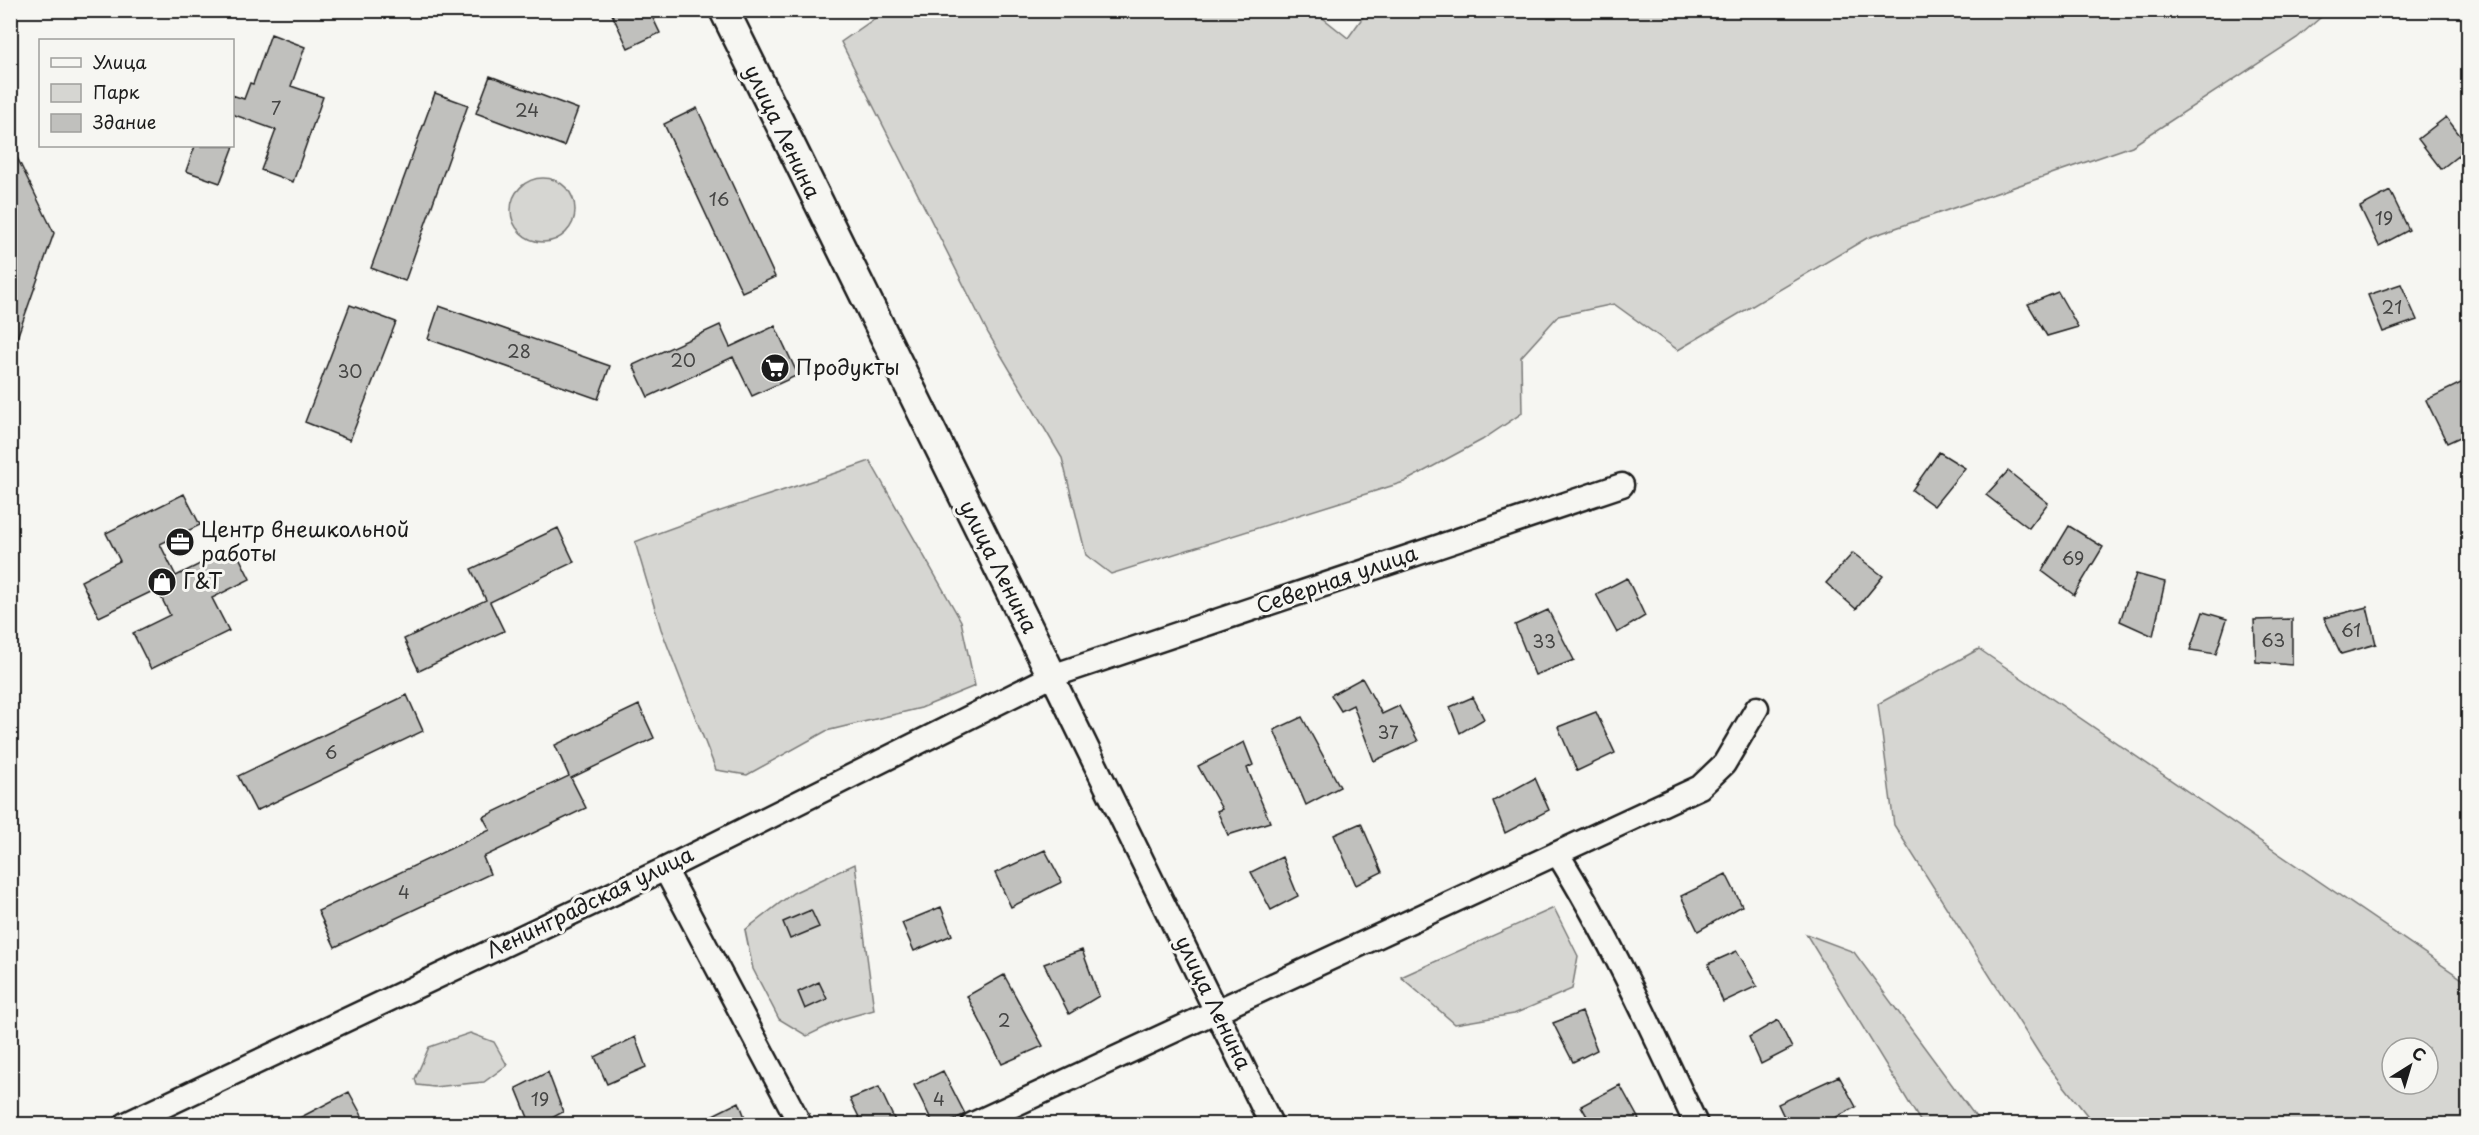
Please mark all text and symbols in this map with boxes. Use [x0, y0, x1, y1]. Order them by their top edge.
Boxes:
legend [39, 39, 234, 147]
text: Улица [93, 48, 147, 75]
street label: улица Ленина [737, 59, 830, 204]
text: Парк [93, 78, 140, 105]
house number: 7 [271, 94, 281, 121]
house number: 24 [515, 96, 539, 123]
text: Здание [93, 108, 156, 135]
house number: 16 [709, 185, 729, 212]
house number: 19 [2375, 204, 2393, 231]
house number: 21 [2382, 293, 2402, 320]
house number: 28 [507, 337, 531, 364]
house number: 20 [670, 346, 696, 373]
place label: Продукты [796, 350, 900, 382]
supermarket icon: Продукты [759, 352, 791, 384]
house number: 30 [337, 357, 363, 384]
street label: улица Ленина [952, 494, 1047, 639]
place label: Центр внешкольной работы [201, 512, 409, 568]
office icon: Центр внешкольной работы [164, 526, 196, 558]
street label: Северная улица [1251, 535, 1422, 621]
house number: 69 [2062, 544, 2084, 571]
place label: Г&Т [183, 564, 223, 596]
shop icon: Г&Т [146, 566, 178, 598]
house number: 61 [2341, 616, 2361, 643]
house number: 63 [2261, 626, 2285, 653]
house number: 33 [1532, 627, 1556, 654]
house number: 37 [1377, 718, 1399, 745]
house number: 6 [325, 738, 337, 765]
street label: Ленинградская улица [480, 837, 699, 965]
house number: 4 [398, 878, 410, 905]
street label: улица Ленина [1168, 930, 1261, 1075]
house number: 2 [998, 1006, 1010, 1033]
north arrow [2380, 1036, 2440, 1096]
text: С [2408, 1040, 2432, 1066]
house number: 19 [531, 1085, 549, 1112]
house number: 4 [933, 1085, 945, 1112]

